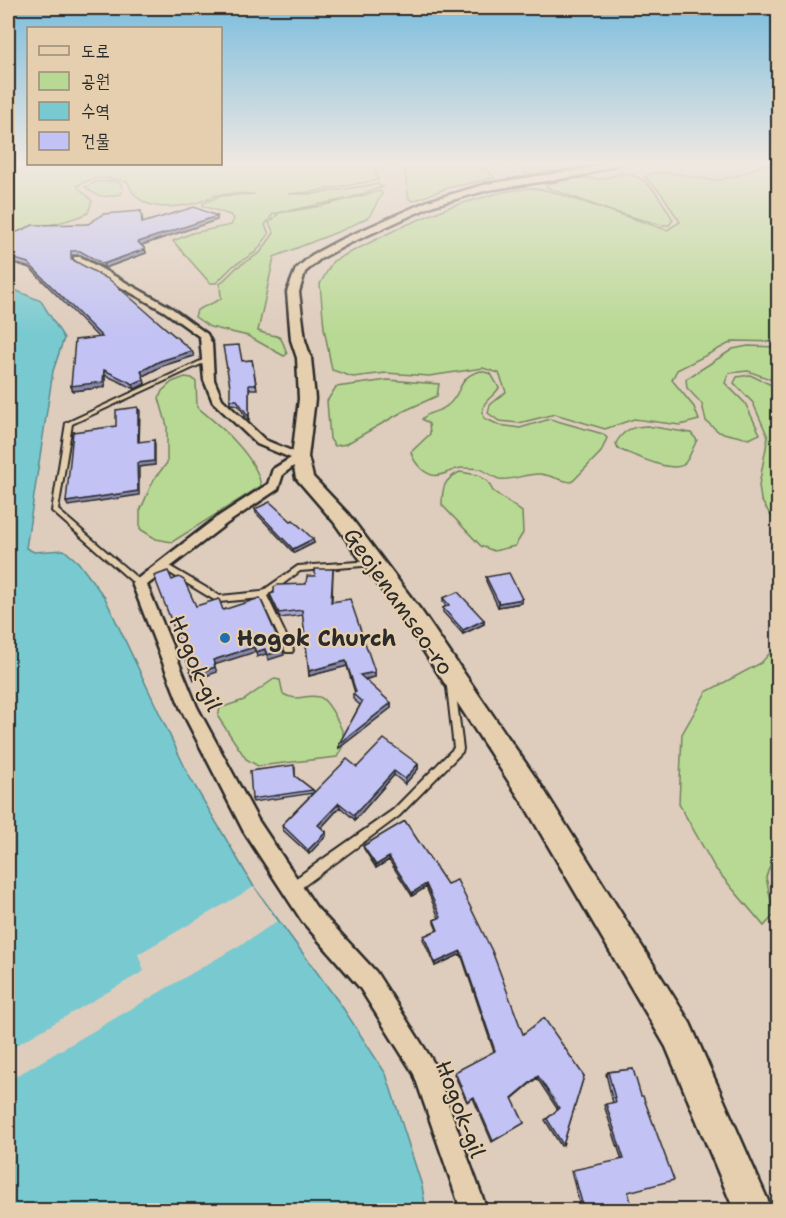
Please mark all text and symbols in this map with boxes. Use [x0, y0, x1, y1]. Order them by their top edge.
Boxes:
legend [27, 27, 222, 165]
text: 도로 [81, 39, 110, 63]
text: 공원 [81, 69, 110, 93]
text: 수역 [81, 99, 110, 123]
text: 건물 [81, 129, 110, 153]
street label: Geojenamseo-ro [337, 522, 460, 681]
street label: Hogok-gil [162, 611, 229, 716]
place label: Hogok Church [237, 624, 396, 653]
marker: Hogok Church [218, 631, 232, 645]
street label: Hogok-gil [429, 1056, 492, 1162]

